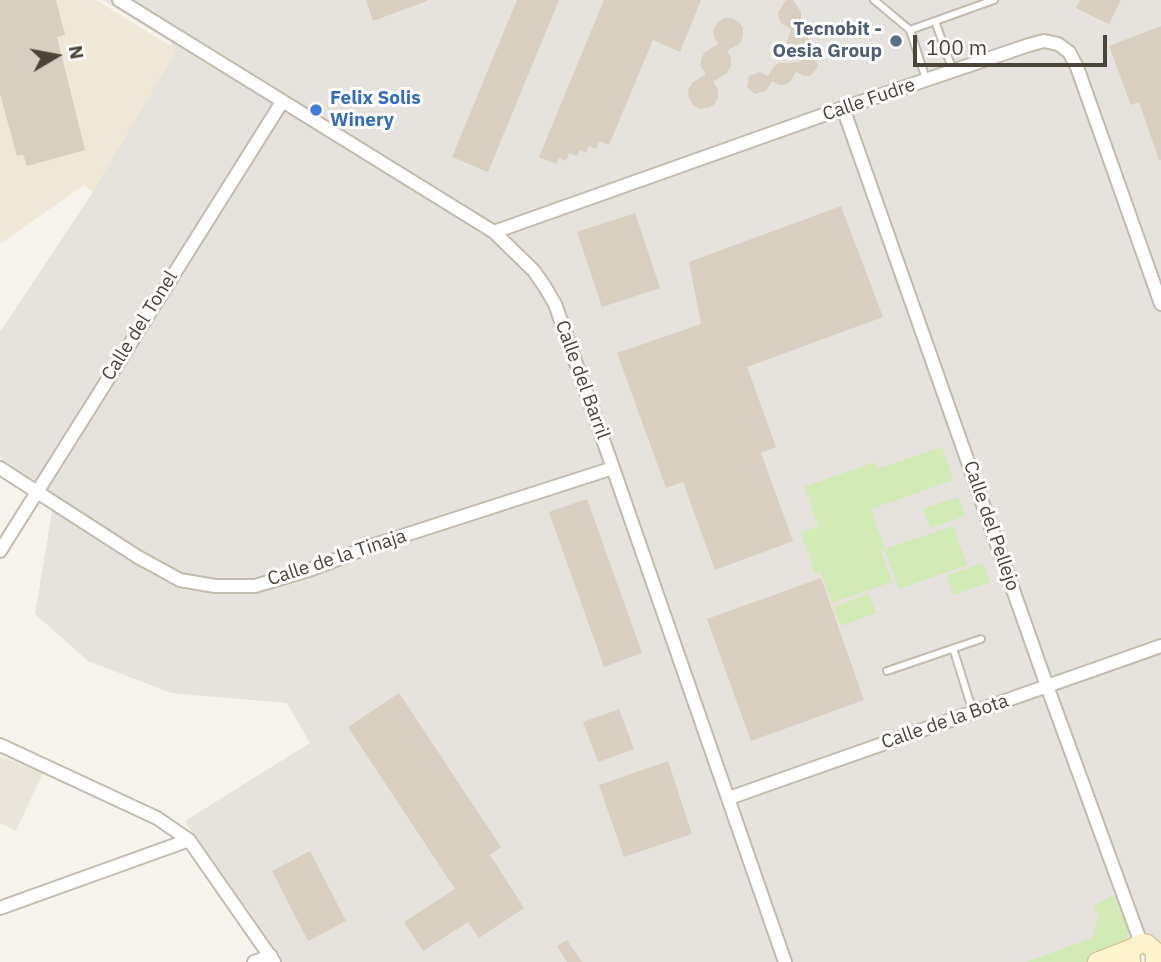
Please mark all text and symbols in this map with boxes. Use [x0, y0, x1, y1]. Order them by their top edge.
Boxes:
place label: Tecnobit - Oesia Group [773, 19, 882, 63]
north arrow [21, 21, 91, 91]
scale bar [916, 21, 1110, 65]
marker: Tecnobit - Oesia Group [888, 33, 904, 49]
text: 100 m [926, 33, 987, 61]
text: N [64, 43, 90, 61]
street label: Calle Fudre [820, 74, 918, 126]
place label: Felix Solis Winery [330, 88, 421, 132]
marker: Felix Solis Winery [308, 102, 324, 118]
street label: Calle del Tonel [97, 267, 183, 385]
street label: Calle del Barril [550, 318, 614, 442]
street label: Calle del Pellejo [958, 458, 1024, 594]
street label: Calle de la Tinaja [265, 525, 409, 591]
street label: Calle de la Bota [879, 690, 1011, 754]

